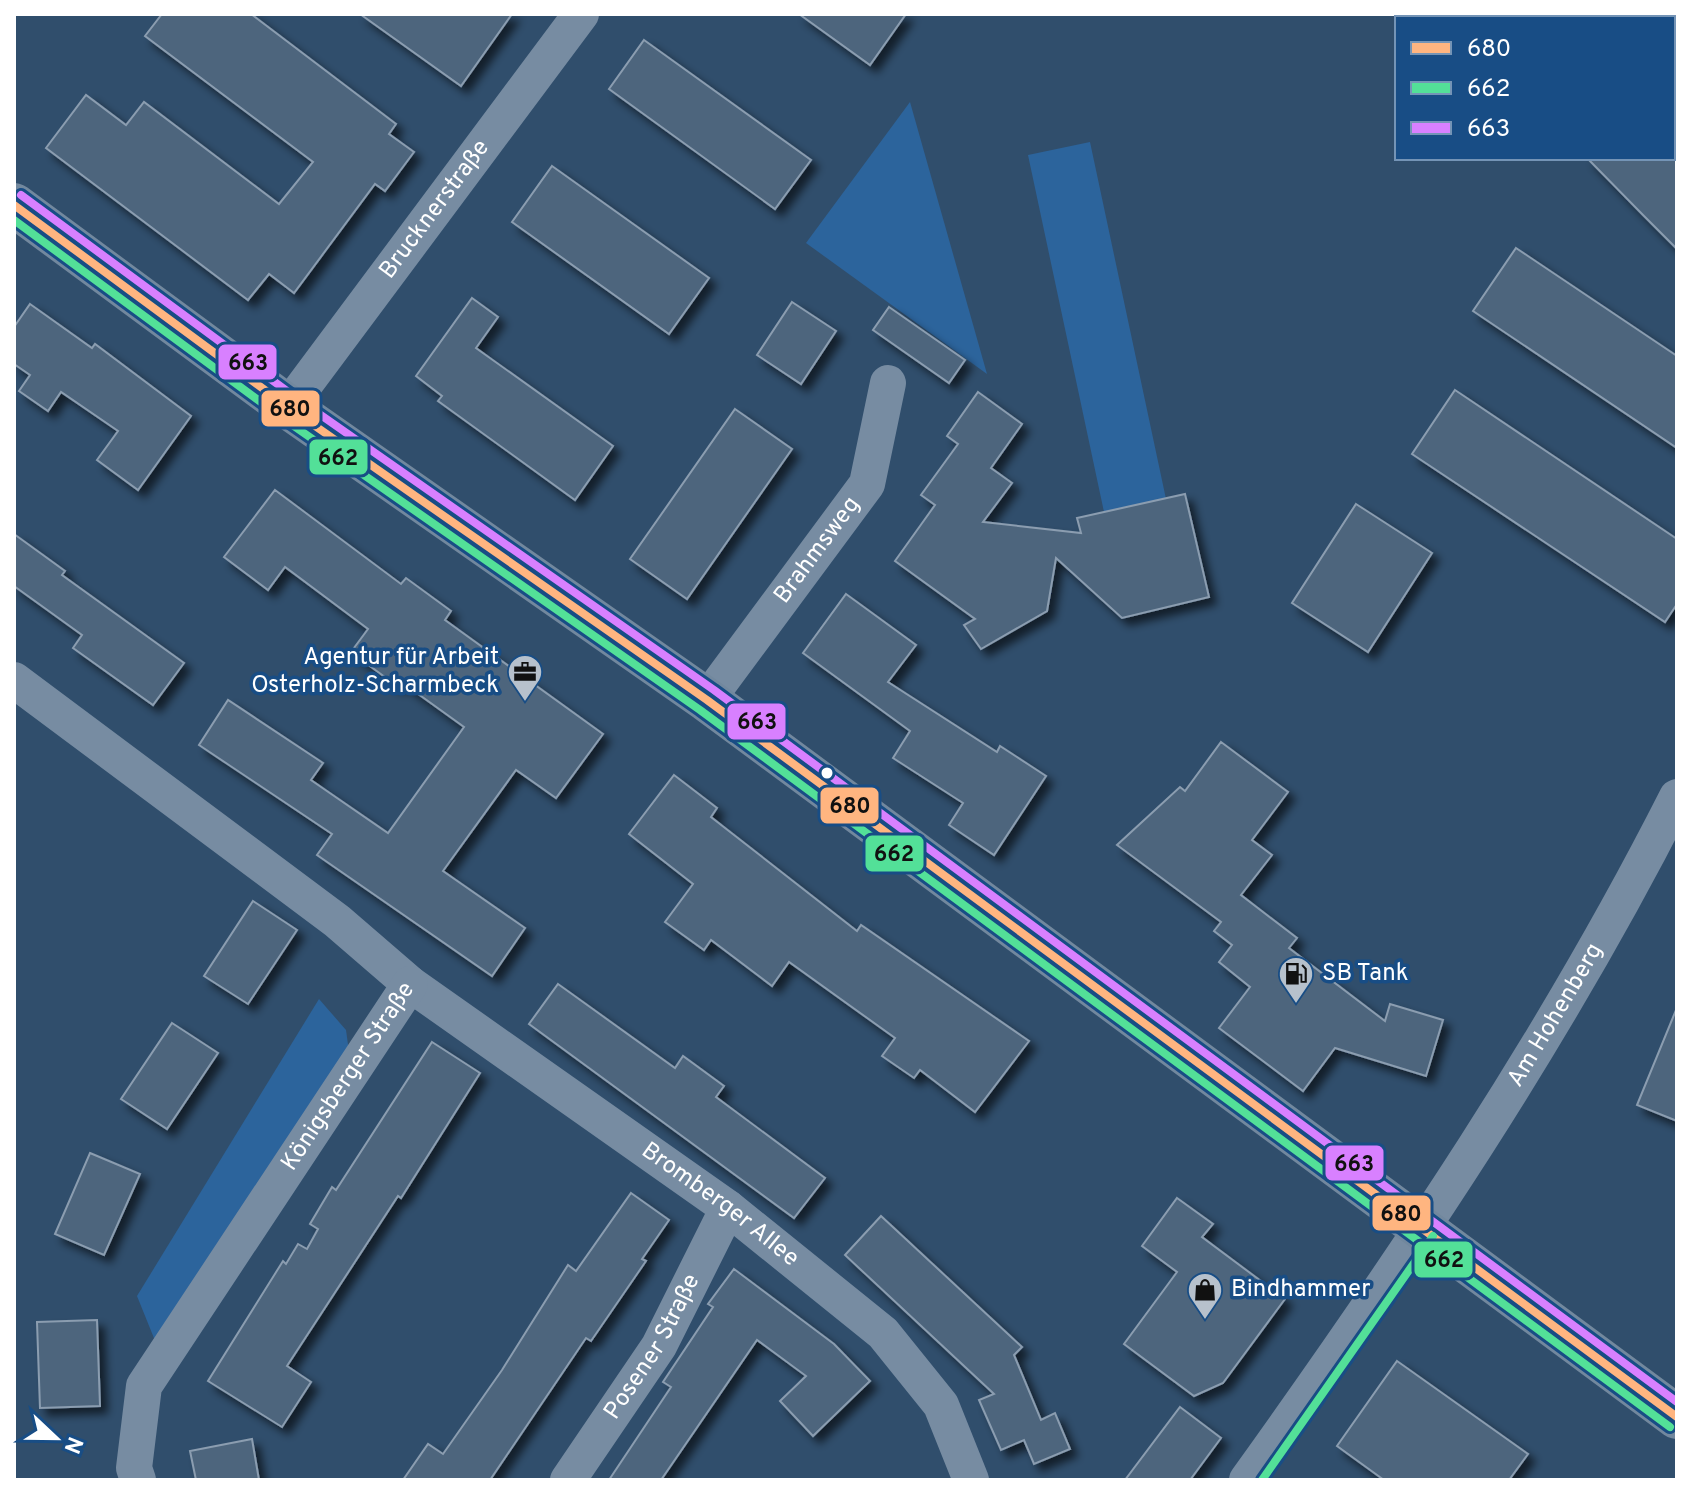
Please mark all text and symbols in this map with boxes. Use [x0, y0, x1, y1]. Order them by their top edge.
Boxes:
legend [1395, 16, 1675, 160]
text: 680 [1467, 35, 1511, 65]
text: 662 [1467, 75, 1510, 105]
text: 663 [1467, 115, 1510, 145]
street label: Brucknerstraße [373, 134, 497, 285]
line badge: 663 [217, 343, 278, 381]
text: 663 [228, 351, 268, 378]
line badge: 680 [260, 389, 321, 428]
text: 680 [269, 397, 311, 424]
line badge: 662 [308, 438, 369, 476]
text: 662 [318, 446, 358, 473]
street label: Brahmsweg [768, 491, 867, 610]
place label: Agentur für Arbeit Osterholz-Scharmbeck [251, 643, 499, 701]
office icon: Agentur für Arbeit Osterholz-Scharmbeck [506, 653, 544, 703]
line badge: 663 [726, 702, 787, 741]
text: 663 [737, 710, 777, 737]
unlabelled marker [819, 765, 835, 781]
line badge: 680 [819, 786, 880, 825]
text: 680 [829, 794, 871, 821]
line badge: 662 [864, 834, 925, 873]
text: 662 [874, 842, 914, 869]
street label: Am Hohenberg [1501, 938, 1610, 1093]
fuel station icon: SB Tank [1277, 955, 1315, 1005]
place label: SB Tank [1322, 959, 1408, 989]
street label: Königsberger Straße [275, 977, 422, 1177]
street label: Bromberger Allee [635, 1136, 805, 1274]
line badge: 663 [1324, 1144, 1385, 1182]
text: 663 [1334, 1152, 1374, 1179]
line badge: 680 [1371, 1194, 1432, 1232]
text: 680 [1380, 1202, 1422, 1229]
line badge: 662 [1413, 1240, 1474, 1279]
text: 662 [1424, 1248, 1464, 1275]
street label: Posener Straße [598, 1269, 707, 1426]
shop icon: Bindhammer [1186, 1271, 1224, 1321]
place label: Bindhammer [1231, 1275, 1371, 1305]
north arrow [16, 1398, 96, 1478]
text: N [57, 1432, 88, 1457]

